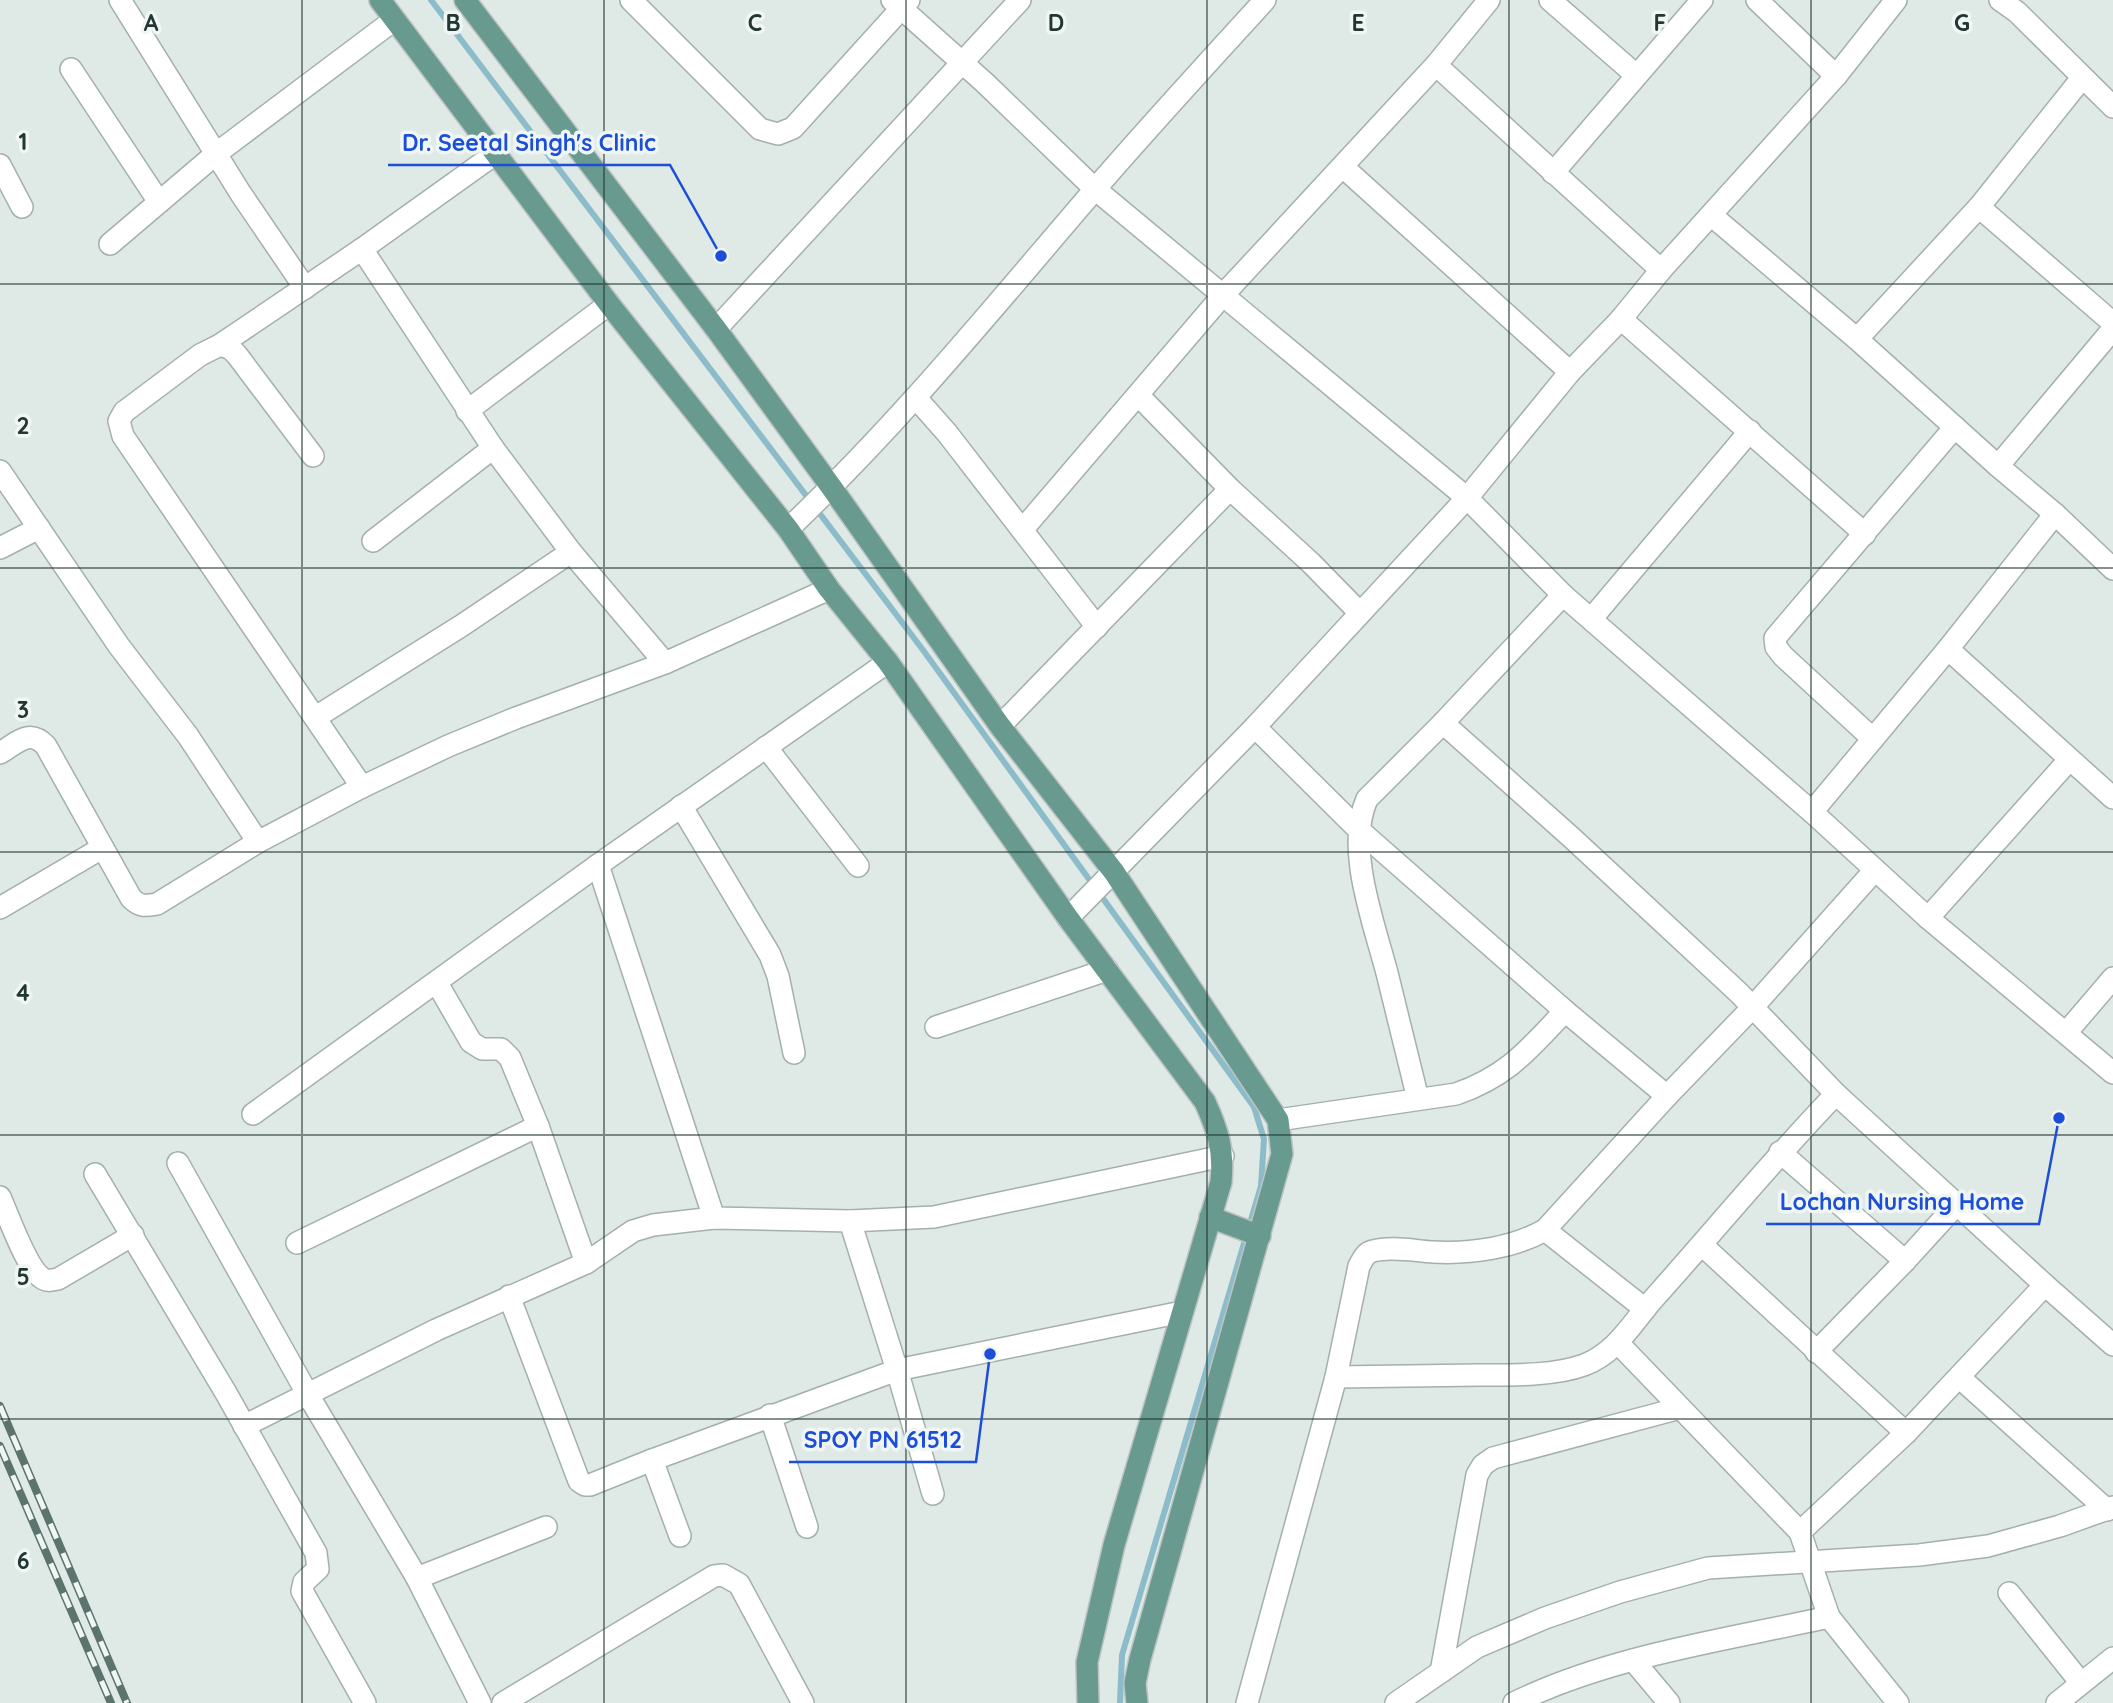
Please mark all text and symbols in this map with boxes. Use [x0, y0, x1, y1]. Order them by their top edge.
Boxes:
text: A [144, 8, 159, 37]
text: B [445, 8, 461, 37]
text: C [748, 8, 762, 37]
text: D [1048, 8, 1064, 37]
text: E [1351, 8, 1365, 37]
text: F [1654, 8, 1666, 37]
text: G [1954, 8, 1970, 37]
callout: Dr. Seetal Singh's Clinic [388, 121, 670, 165]
text: 1 [19, 127, 27, 156]
text: Dr. Seetal Singh's Clinic [402, 128, 656, 157]
text: 2 [16, 411, 30, 440]
text: 3 [17, 695, 29, 724]
text: 4 [16, 978, 30, 1007]
callout: Lochan Nursing Home [1766, 1180, 2039, 1224]
text: Lochan Nursing Home [1780, 1187, 2024, 1216]
text: 5 [16, 1262, 30, 1291]
callout: SPOY PN 61512 [789, 1418, 976, 1462]
text: SPOY PN 61512 [804, 1425, 962, 1454]
text: 6 [17, 1546, 29, 1575]

